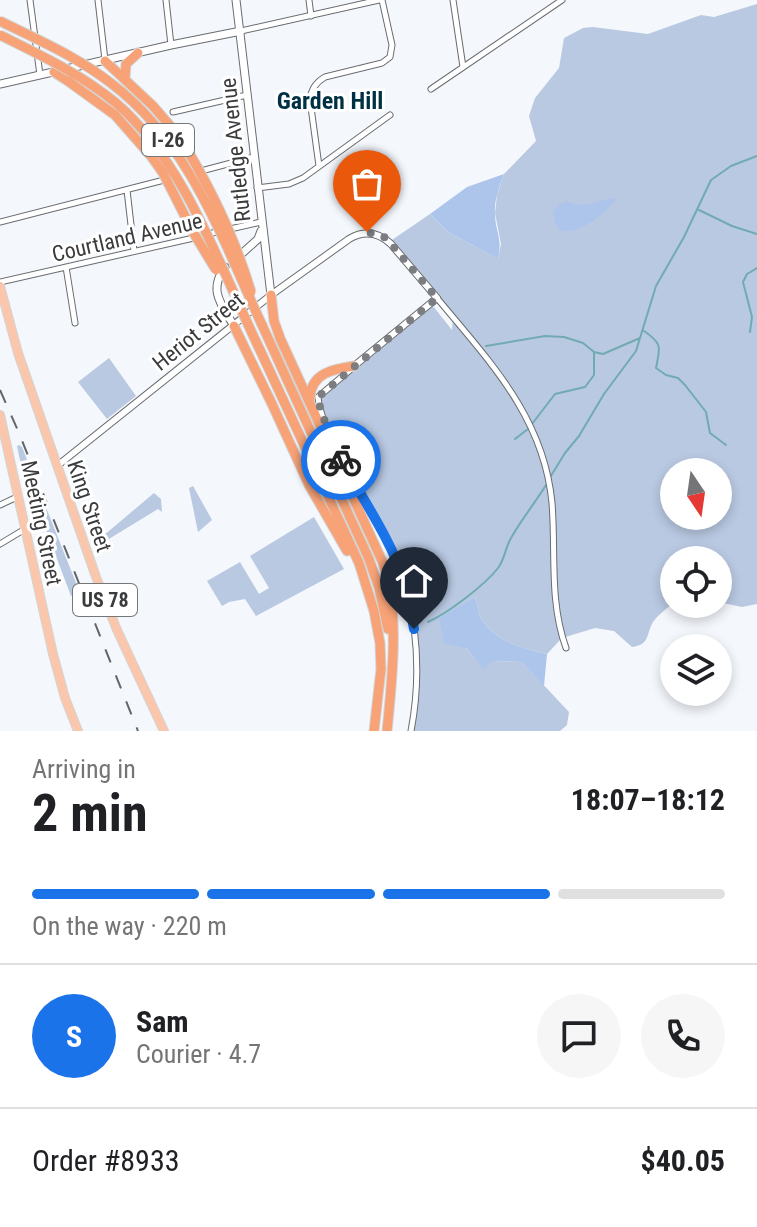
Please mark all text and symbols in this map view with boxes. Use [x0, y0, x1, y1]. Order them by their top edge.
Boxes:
street label: Rutledge Avenue [216, 77, 255, 223]
district label: Garden Hill [277, 87, 383, 115]
road number: I-26 [142, 124, 194, 156]
pin [333, 150, 401, 232]
icon: bag [345, 162, 389, 206]
street label: Courtland Avenue [50, 208, 205, 267]
street label: Heriot Street [148, 287, 249, 376]
courier [301, 420, 381, 500]
icon: bike [319, 438, 363, 482]
street label: King Street [62, 457, 117, 555]
street label: Meeting Street [16, 458, 67, 588]
north arrow [660, 458, 732, 530]
map controls [660, 458, 732, 706]
button: locate [660, 546, 732, 618]
pin [380, 547, 448, 629]
icon: home [392, 559, 436, 603]
road number: US 78 [73, 584, 137, 616]
button: layers [660, 634, 732, 706]
text: Arriving in [32, 754, 136, 784]
text: 18:07–18:12 [571, 782, 725, 817]
text: 2 min [32, 783, 148, 844]
text: On the way · 220 m [32, 911, 227, 941]
button: chat [537, 994, 621, 1078]
button: phone [641, 994, 725, 1078]
text: Sam [136, 1004, 189, 1039]
text: S [66, 1019, 82, 1054]
text: Courier · 4.7 [136, 1039, 261, 1069]
text: Order #8933 [32, 1143, 180, 1178]
text: $40.05 [640, 1143, 725, 1178]

